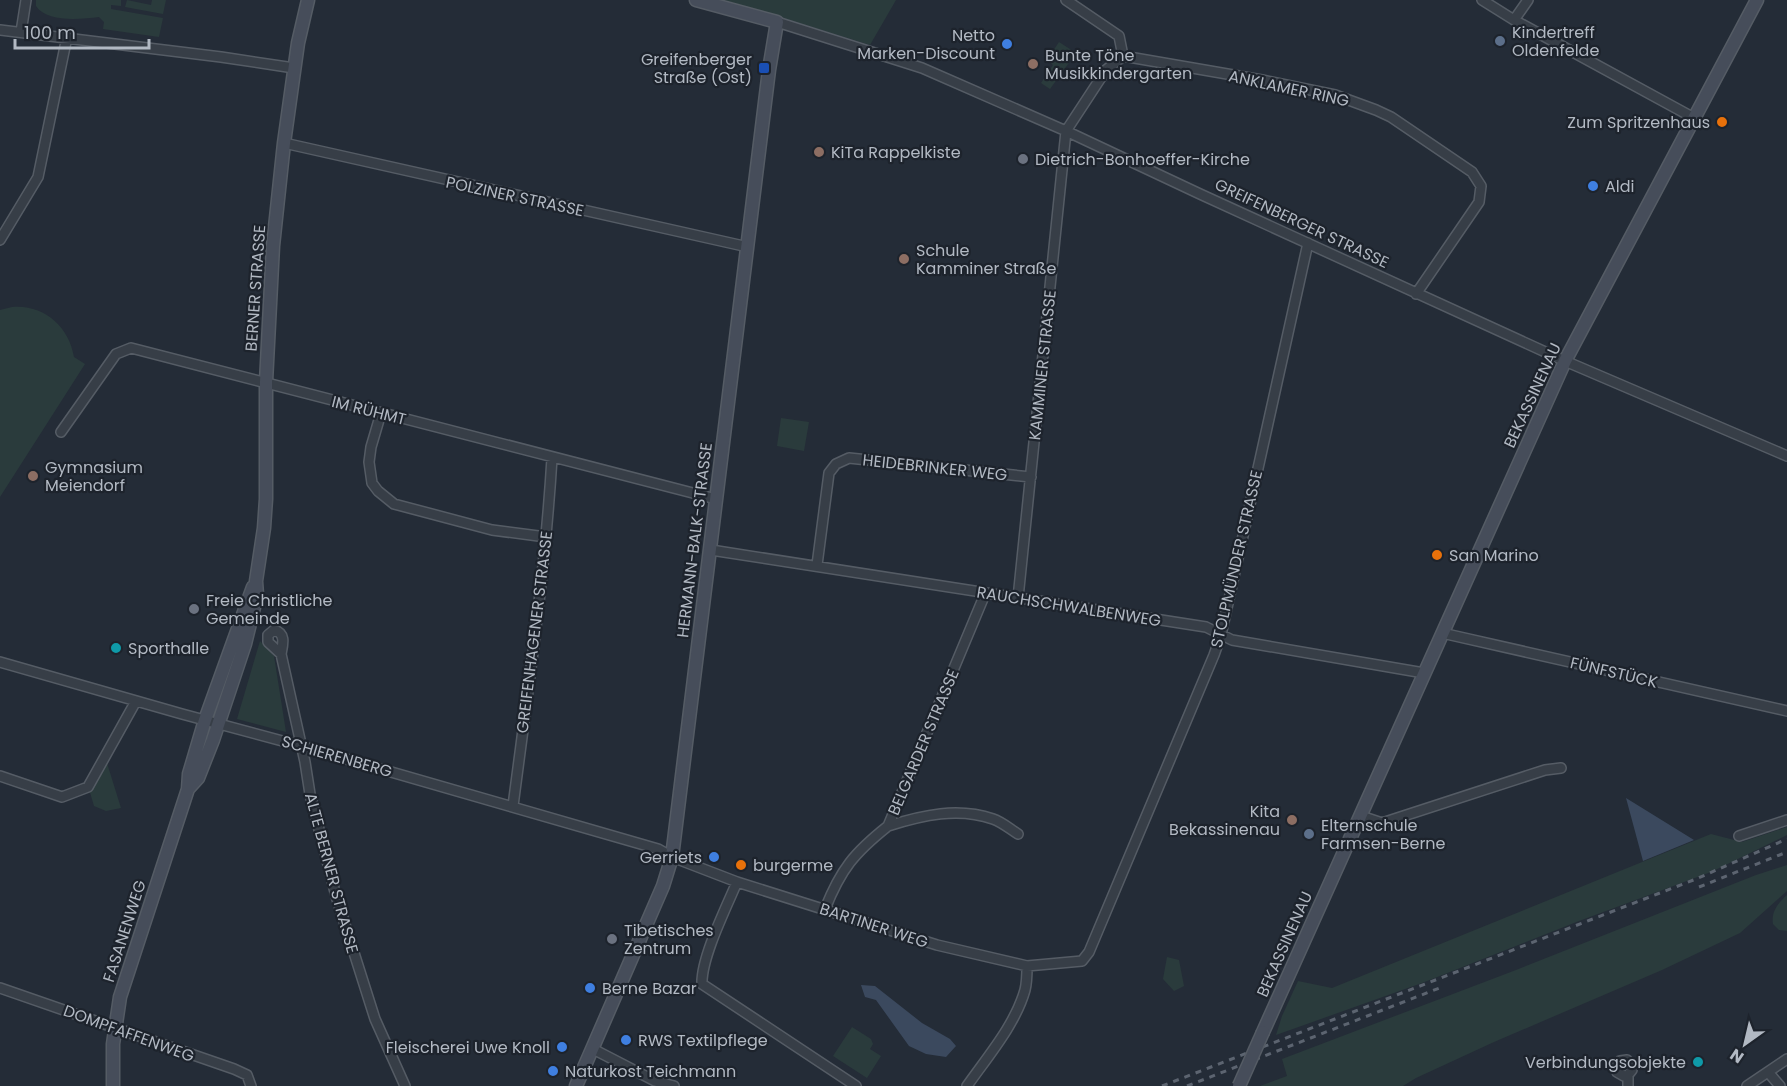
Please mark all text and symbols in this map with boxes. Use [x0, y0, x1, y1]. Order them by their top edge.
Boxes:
scale bar [15, 12, 148, 50]
text: 100 m [24, 20, 76, 45]
place label: Kindertreff Oldenfelde [1512, 21, 1599, 62]
place label: Netto Marken-Discount [857, 24, 995, 65]
marker: Kindertreff Oldenfelde [1493, 34, 1507, 48]
marker: Netto Marken-Discount [1000, 37, 1014, 51]
place label: Bunte Töne Musikkindergarten [1045, 44, 1192, 85]
place label: Greifenberger Straße (Ost) [641, 48, 752, 89]
marker: Bunte Töne Musikkindergarten [1026, 57, 1040, 71]
marker: Greifenberger Straße (Ost) [757, 61, 771, 75]
street label: ANKLAMER RING [1227, 64, 1351, 112]
place label: Zum Spritzenhaus [1567, 111, 1710, 134]
marker: Zum Spritzenhaus [1715, 115, 1729, 129]
place label: KiTa Rappelkiste [831, 141, 961, 164]
marker: KiTa Rappelkiste [812, 145, 826, 159]
place label: Dietrich-Bonhoeffer-Kirche [1035, 148, 1250, 171]
marker: Dietrich-Bonhoeffer-Kirche [1016, 152, 1030, 166]
street label: POLZINER STRASSE [444, 171, 586, 222]
street label: GREIFENBERGER STRASSE [1211, 173, 1393, 274]
place label: Aldi [1605, 175, 1634, 198]
marker: Aldi [1586, 179, 1600, 193]
street label: BERNER STRASSE [240, 224, 271, 352]
place label: Schule Kamminer Straße [916, 239, 1057, 280]
marker: Schule Kamminer Straße [897, 252, 911, 266]
street label: KAMMINER STRASSE [1023, 289, 1062, 441]
street label: BEKASSINENAU [1498, 339, 1567, 451]
street label: IM RÜHMT [329, 390, 409, 431]
street label: HERMANN-BALK-STRASSE [671, 441, 718, 639]
street label: HEIDEBRINKER WEG [861, 448, 1009, 487]
place label: Gymnasium Meiendorf [45, 456, 143, 497]
street label: STOLPMÜNDER STRASSE [1205, 468, 1268, 650]
marker: Gymnasium Meiendorf [26, 469, 40, 483]
street label: GREIFENHAGENER STRASSE [511, 530, 558, 734]
place label: San Marino [1449, 544, 1539, 567]
marker: San Marino [1430, 548, 1444, 562]
street label: RAUCHSCHWALBENWEG [975, 581, 1163, 632]
place label: Freie Christliche Gemeinde [206, 589, 333, 630]
marker: Freie Christliche Gemeinde [187, 602, 201, 616]
place label: Sporthalle [128, 637, 209, 660]
marker: Sporthalle [109, 641, 123, 655]
street label: FÜNFSTÜCK [1568, 651, 1660, 694]
street label: BELGARDER STRASSE [882, 665, 965, 819]
street label: SCHIERENBERG [279, 730, 395, 783]
street label: ALTE BERNER STRASSE [299, 790, 364, 956]
place label: Kita Bekassinenau [1169, 800, 1280, 841]
marker: Kita Bekassinenau [1285, 813, 1299, 827]
place label: Elternschule Farmsen-Berne [1321, 814, 1446, 855]
marker: Elternschule Farmsen-Berne [1302, 827, 1316, 841]
place label: Gerriets [640, 846, 702, 869]
marker: Gerriets [707, 850, 721, 864]
place label: burgerme [753, 854, 833, 877]
marker: burgerme [734, 858, 748, 872]
street label: FASANENWEG [97, 877, 152, 985]
street label: BEKASSINENAU [1251, 888, 1318, 1001]
street label: BARTINER WEG [817, 897, 931, 954]
place label: Tibetisches Zentrum [624, 919, 714, 960]
marker: Tibetisches Zentrum [605, 932, 619, 946]
place label: Berne Bazar [602, 977, 697, 1000]
marker: Berne Bazar [583, 981, 597, 995]
street label: DOMPFAFFENWEG [60, 999, 197, 1068]
north arrow [1715, 1014, 1775, 1074]
place label: RWS Textilpflege [638, 1029, 768, 1052]
marker: RWS Textilpflege [619, 1033, 633, 1047]
place label: Fleischerei Uwe Knoll [386, 1036, 550, 1059]
marker: Fleischerei Uwe Knoll [555, 1040, 569, 1054]
text: N [1725, 1043, 1748, 1069]
place label: Verbindungsobjekte [1525, 1051, 1686, 1074]
marker: Verbindungsobjekte [1691, 1055, 1705, 1069]
place label: Naturkost Teichmann [565, 1060, 736, 1083]
marker: Naturkost Teichmann [546, 1064, 560, 1078]

